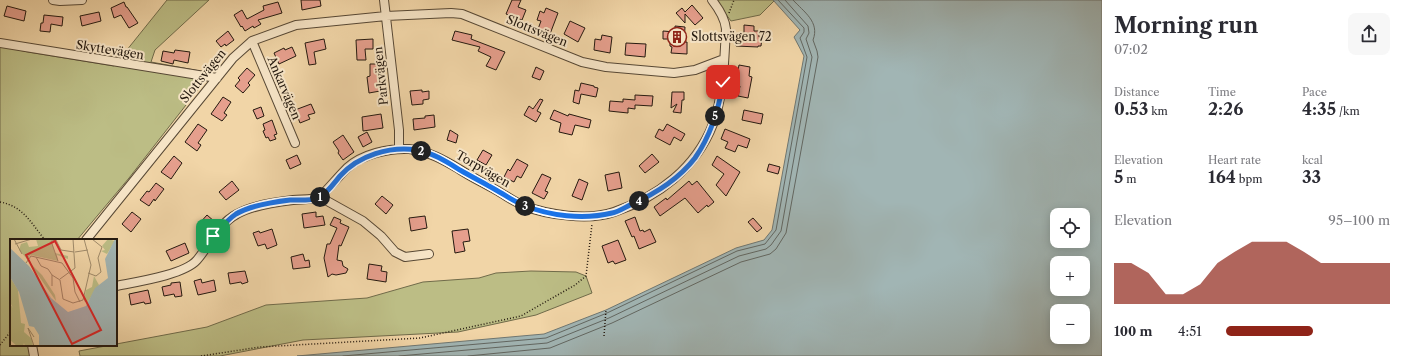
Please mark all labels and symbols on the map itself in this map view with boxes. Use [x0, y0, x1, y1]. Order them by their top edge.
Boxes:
street label: Slottsvägen [504, 11, 570, 50]
building icon: Slottsvägen 72 [666, 26, 688, 48]
place label: Slottsvägen 72 [691, 29, 772, 44]
street label: Skyttevägen [75, 37, 146, 62]
street label: Slottsvägen [176, 45, 229, 106]
street label: Parkvägen [370, 46, 391, 106]
street label: Ankarvägen [264, 53, 305, 122]
pin [706, 65, 740, 99]
pin: 5 [705, 106, 725, 126]
pin: 2 [411, 141, 431, 161]
street label: Torpvägen [453, 147, 514, 190]
pin: 1 [310, 187, 330, 207]
pin: 4 [629, 191, 649, 211]
pin: 3 [515, 196, 535, 216]
pin [196, 219, 230, 253]
inset map [10, 239, 117, 346]

